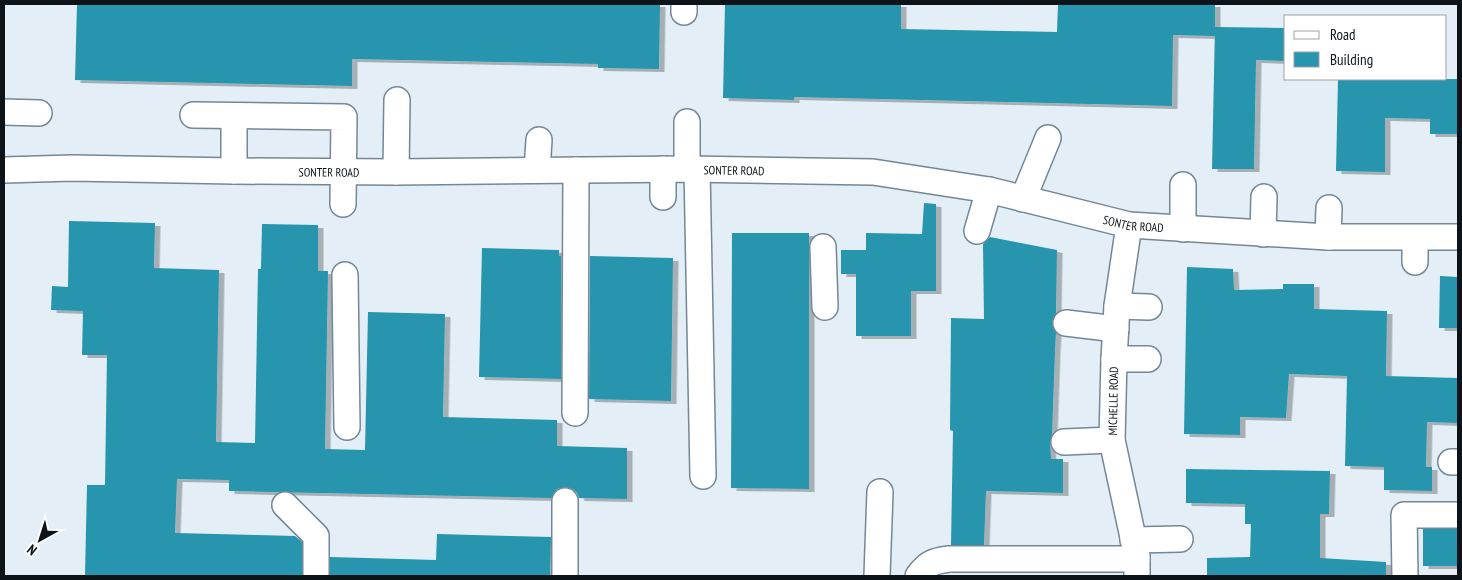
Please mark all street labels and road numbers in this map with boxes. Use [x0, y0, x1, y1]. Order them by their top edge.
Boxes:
street label: SONTER ROAD [703, 162, 764, 178]
street label: SONTER ROAD [298, 164, 359, 179]
street label: SONTER ROAD [1102, 211, 1164, 235]
street label: MICHELLE ROAD [1105, 366, 1121, 436]

